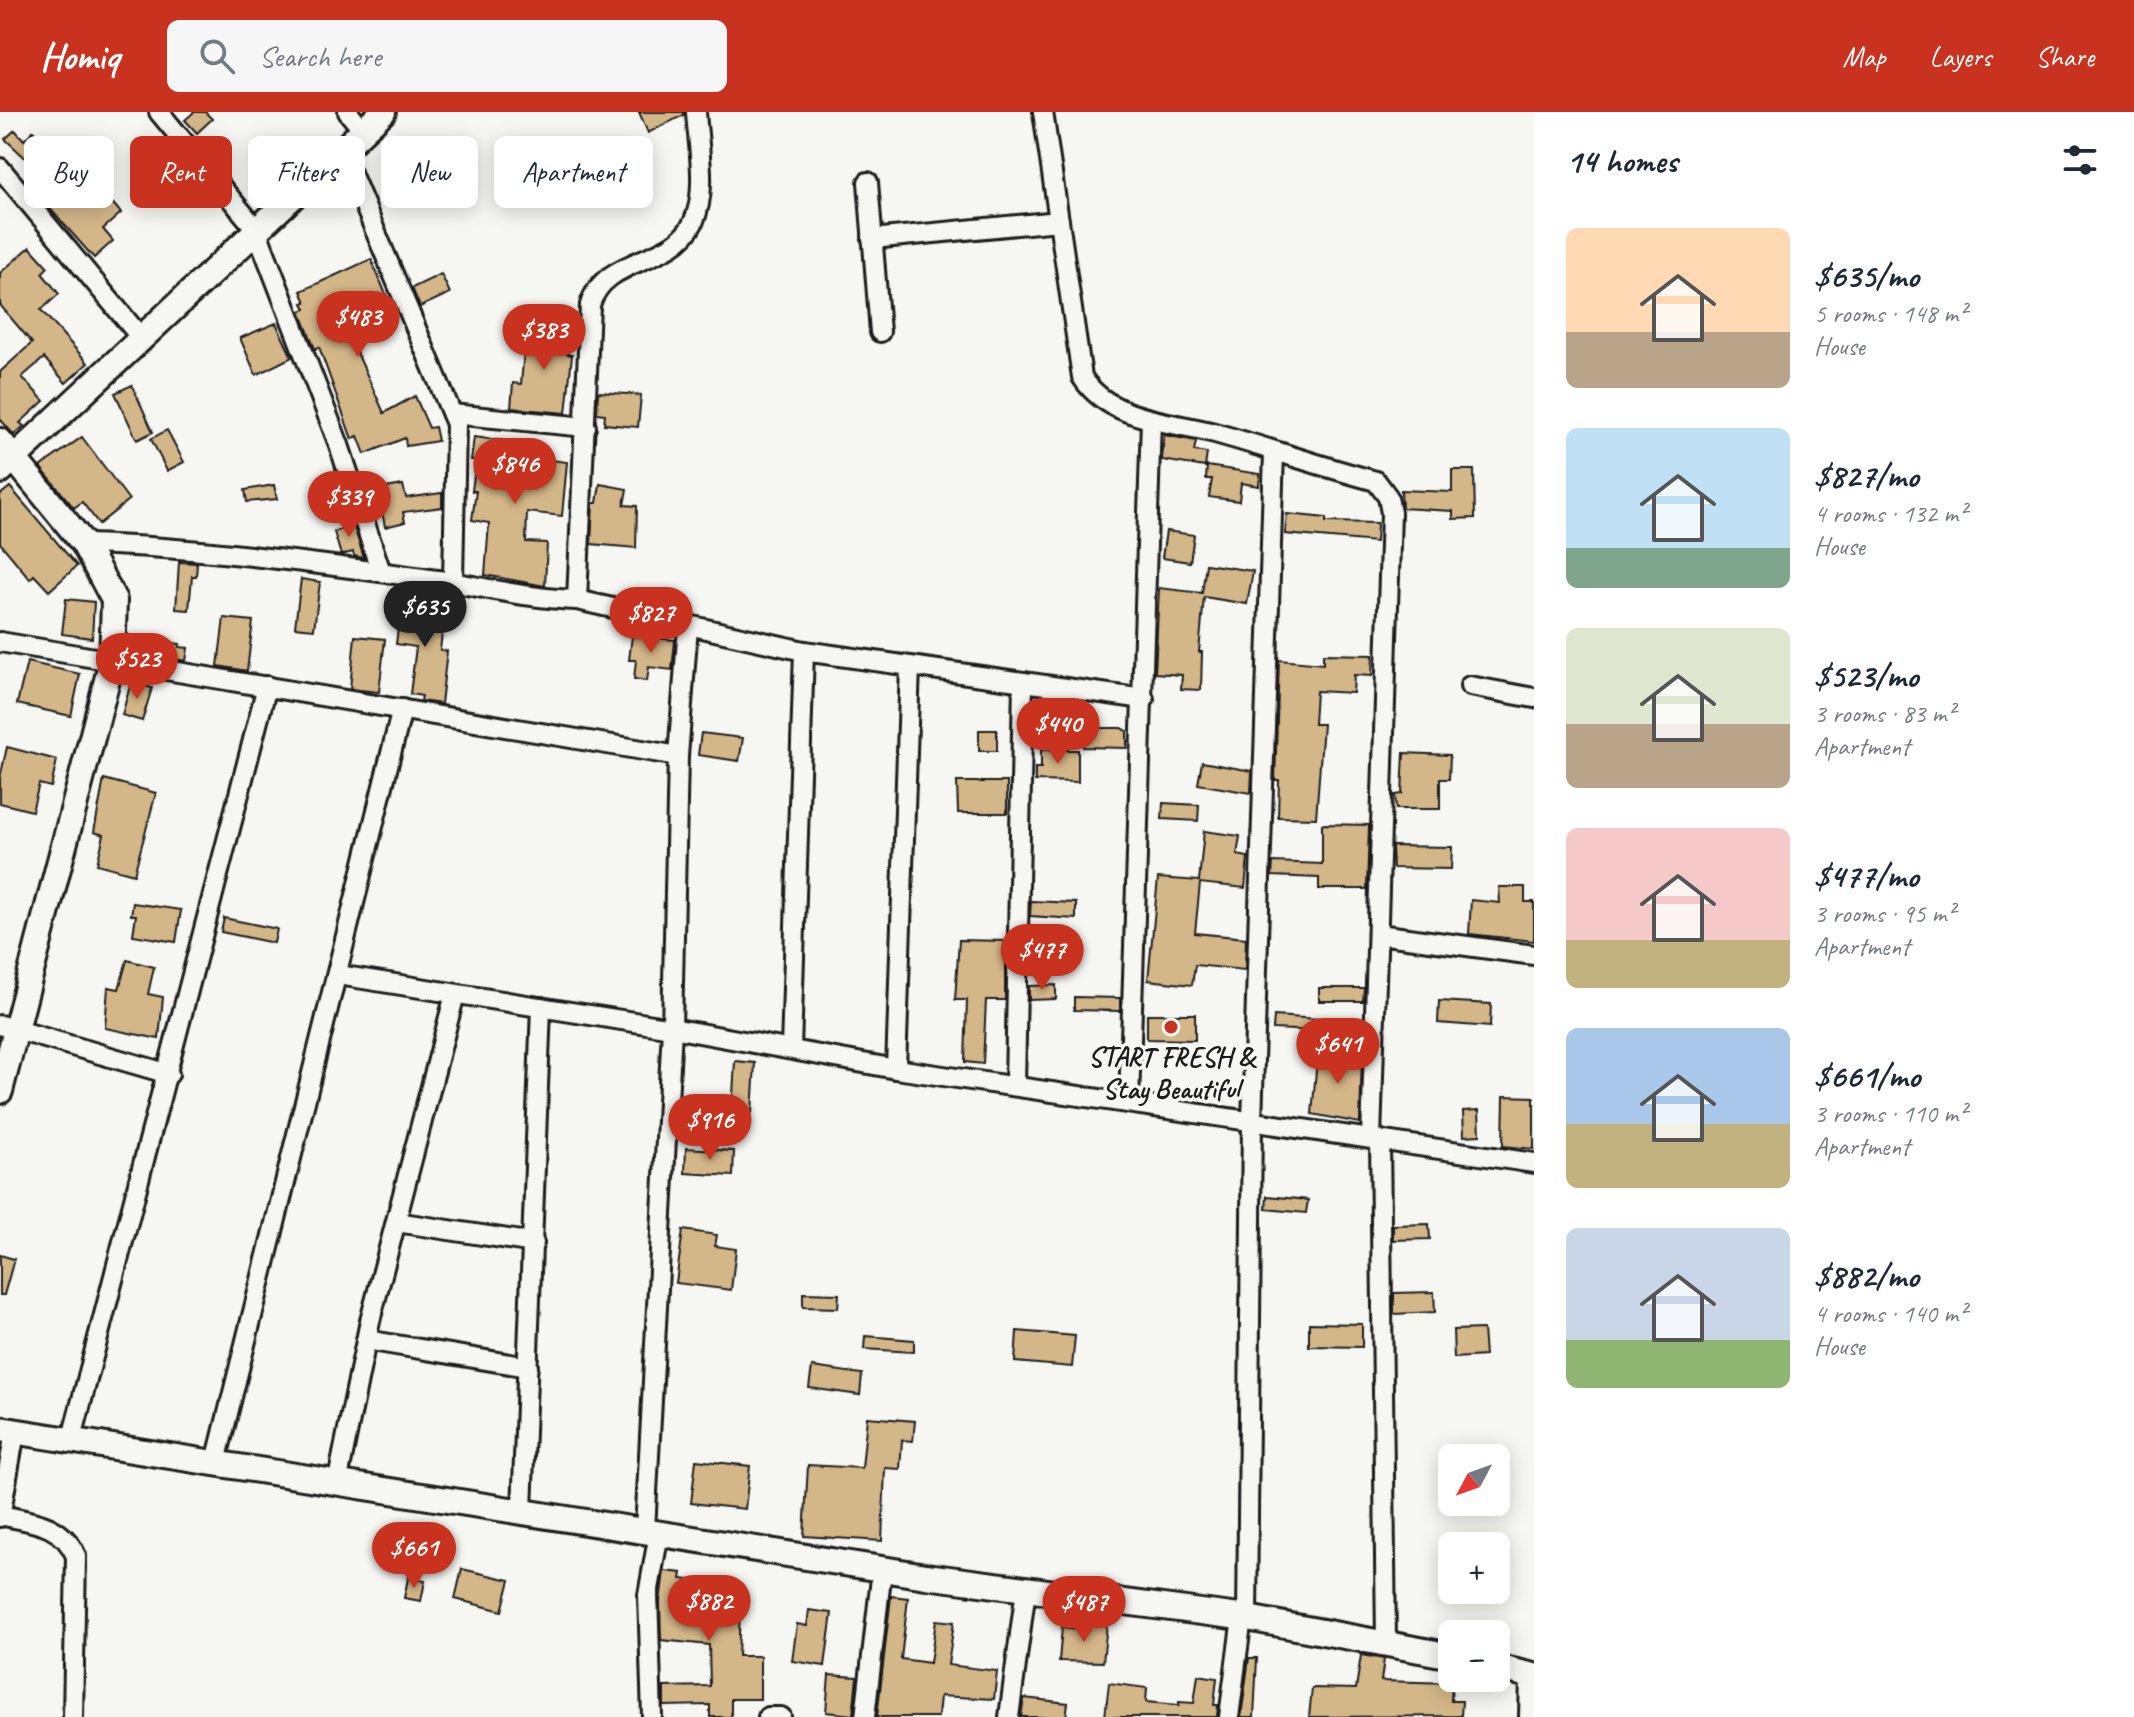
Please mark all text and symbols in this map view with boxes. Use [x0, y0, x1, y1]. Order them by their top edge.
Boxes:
search box [167, 20, 727, 92]
text: Homiq [40, 33, 119, 80]
icon: search [195, 34, 239, 78]
text: Search here [259, 37, 381, 75]
text: Map [1843, 39, 1886, 74]
text: Layers [1930, 39, 1991, 74]
text: Share [2035, 39, 2094, 74]
chip: Buy [24, 136, 114, 208]
chip: Rent [130, 136, 232, 208]
chip: Filters [248, 136, 365, 208]
chip: New [381, 136, 478, 208]
chip: Apartment [494, 136, 653, 208]
icon: filters [2058, 138, 2102, 182]
text: 14 homes [1566, 139, 1677, 182]
text: $635/mo [1814, 254, 1919, 297]
icon: home [1630, 260, 1726, 356]
pin: $483 [311, 291, 405, 359]
text: 5 rooms · 148 m² [1814, 297, 1966, 330]
text: $483 [335, 300, 381, 333]
pin: $383 [497, 304, 591, 372]
text: $383 [521, 313, 567, 346]
text: House [1814, 330, 1865, 363]
pin: $846 [468, 438, 562, 506]
text: $846 [491, 447, 539, 480]
text: $827/mo [1814, 454, 1919, 497]
icon: home [1630, 460, 1726, 556]
pin: $339 [302, 471, 396, 539]
text: $339 [326, 480, 372, 513]
text: 4 rooms · 132 m² [1814, 497, 1966, 530]
text: House [1814, 530, 1865, 563]
pin: $635 [378, 581, 472, 649]
pin: $827 [604, 587, 698, 655]
text: $635 [402, 590, 448, 623]
text: $827 [628, 596, 674, 629]
pin: $523 [90, 633, 184, 701]
text: $523 [114, 642, 160, 675]
text: $523/mo [1814, 654, 1918, 697]
icon: home [1630, 660, 1726, 756]
text: 3 rooms · 83 m² [1814, 697, 1955, 730]
pin: $440 [1011, 698, 1105, 766]
text: $440 [1035, 707, 1081, 740]
text: Apartment [1814, 730, 1910, 763]
text: $477/mo [1814, 854, 1918, 897]
icon: home [1630, 860, 1726, 956]
text: 3 rooms · 95 m² [1814, 897, 1955, 930]
pin: $477 [995, 924, 1089, 992]
text: Apartment [1814, 930, 1910, 963]
text: $477 [1019, 933, 1065, 966]
marker: START FRESH & Stay Beautiful [1162, 1018, 1180, 1036]
pin: $641 [1291, 1018, 1385, 1086]
text: $641 [1314, 1027, 1362, 1060]
place label: START FRESH & Stay Beautiful [1088, 1039, 1257, 1107]
text: $661/mo [1814, 1054, 1920, 1097]
icon: home [1630, 1060, 1726, 1156]
pin: $916 [663, 1094, 757, 1162]
text: 3 rooms · 110 m² [1814, 1097, 1966, 1130]
text: $916 [686, 1103, 734, 1136]
text: Apartment [1814, 1130, 1910, 1163]
text: $882/mo [1814, 1254, 1919, 1297]
icon: home [1630, 1260, 1726, 1356]
text: 4 rooms · 140 m² [1814, 1297, 1966, 1330]
text: House [1814, 1330, 1865, 1363]
north arrow [1438, 1444, 1510, 1516]
map controls [1438, 1444, 1510, 1692]
pin: $661 [367, 1522, 461, 1590]
text: $661 [390, 1531, 438, 1564]
button: + [1438, 1532, 1510, 1604]
pin: $882 [662, 1575, 756, 1643]
pin: $487 [1037, 1576, 1131, 1644]
text: $882 [686, 1584, 732, 1617]
text: $487 [1061, 1585, 1107, 1618]
button: − [1438, 1620, 1510, 1692]

